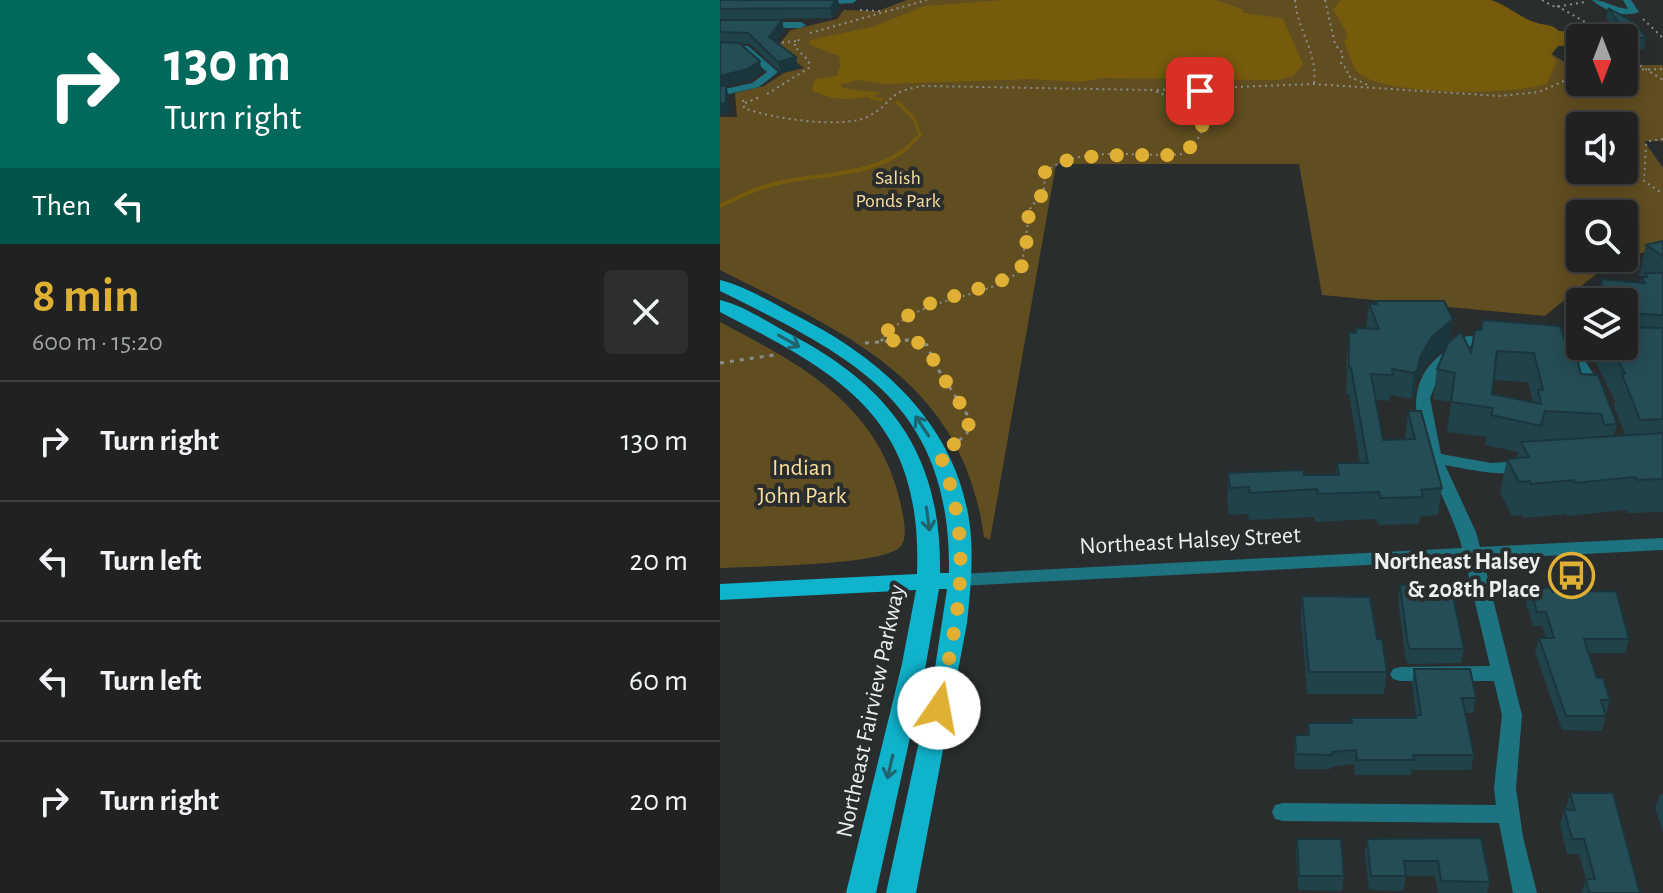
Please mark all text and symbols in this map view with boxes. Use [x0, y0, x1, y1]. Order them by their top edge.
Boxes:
north arrow [1566, 24, 1638, 96]
map controls [1566, 24, 1638, 360]
icon: right [32, 32, 136, 136]
text: 130 m [164, 35, 291, 91]
pin [1166, 57, 1234, 125]
icon: arrive [1178, 69, 1222, 113]
text: Turn right [164, 100, 301, 136]
button: sound [1566, 112, 1638, 184]
park label: Salish Ponds Park [855, 168, 941, 211]
icon: left [107, 184, 151, 228]
text: Then [32, 191, 91, 221]
button: search [1566, 200, 1638, 272]
button: close [604, 270, 688, 354]
text: 8 min [32, 273, 140, 321]
button: layers [1566, 288, 1638, 360]
text: 600 m · 15:20 [32, 329, 163, 355]
one-way arrow [777, 334, 800, 350]
one-way arrow [914, 416, 930, 438]
icon: right [32, 419, 76, 463]
text: Turn right [100, 426, 219, 456]
text: 130 m [621, 426, 688, 456]
park label: Indian John Park [758, 456, 846, 508]
one-way arrow [921, 506, 936, 532]
street label: Northeast Halsey Street [1079, 523, 1302, 559]
icon: left [32, 539, 76, 583]
text: Turn left [100, 546, 201, 576]
text: 20 m [630, 546, 688, 576]
place label: Northeast Halsey & 208th Place [1373, 550, 1540, 602]
bus stop icon: Northeast Halsey & 208th Place [1547, 551, 1595, 599]
street label: Northeast Fairview Parkway [832, 583, 910, 840]
icon: left [32, 659, 76, 703]
text: Turn left [100, 666, 201, 696]
text: 60 m [629, 666, 688, 696]
position arrow [897, 666, 981, 750]
one-way arrow [882, 754, 897, 780]
icon: right [32, 779, 76, 823]
text: Turn right [100, 786, 219, 816]
text: 20 m [630, 786, 688, 816]

